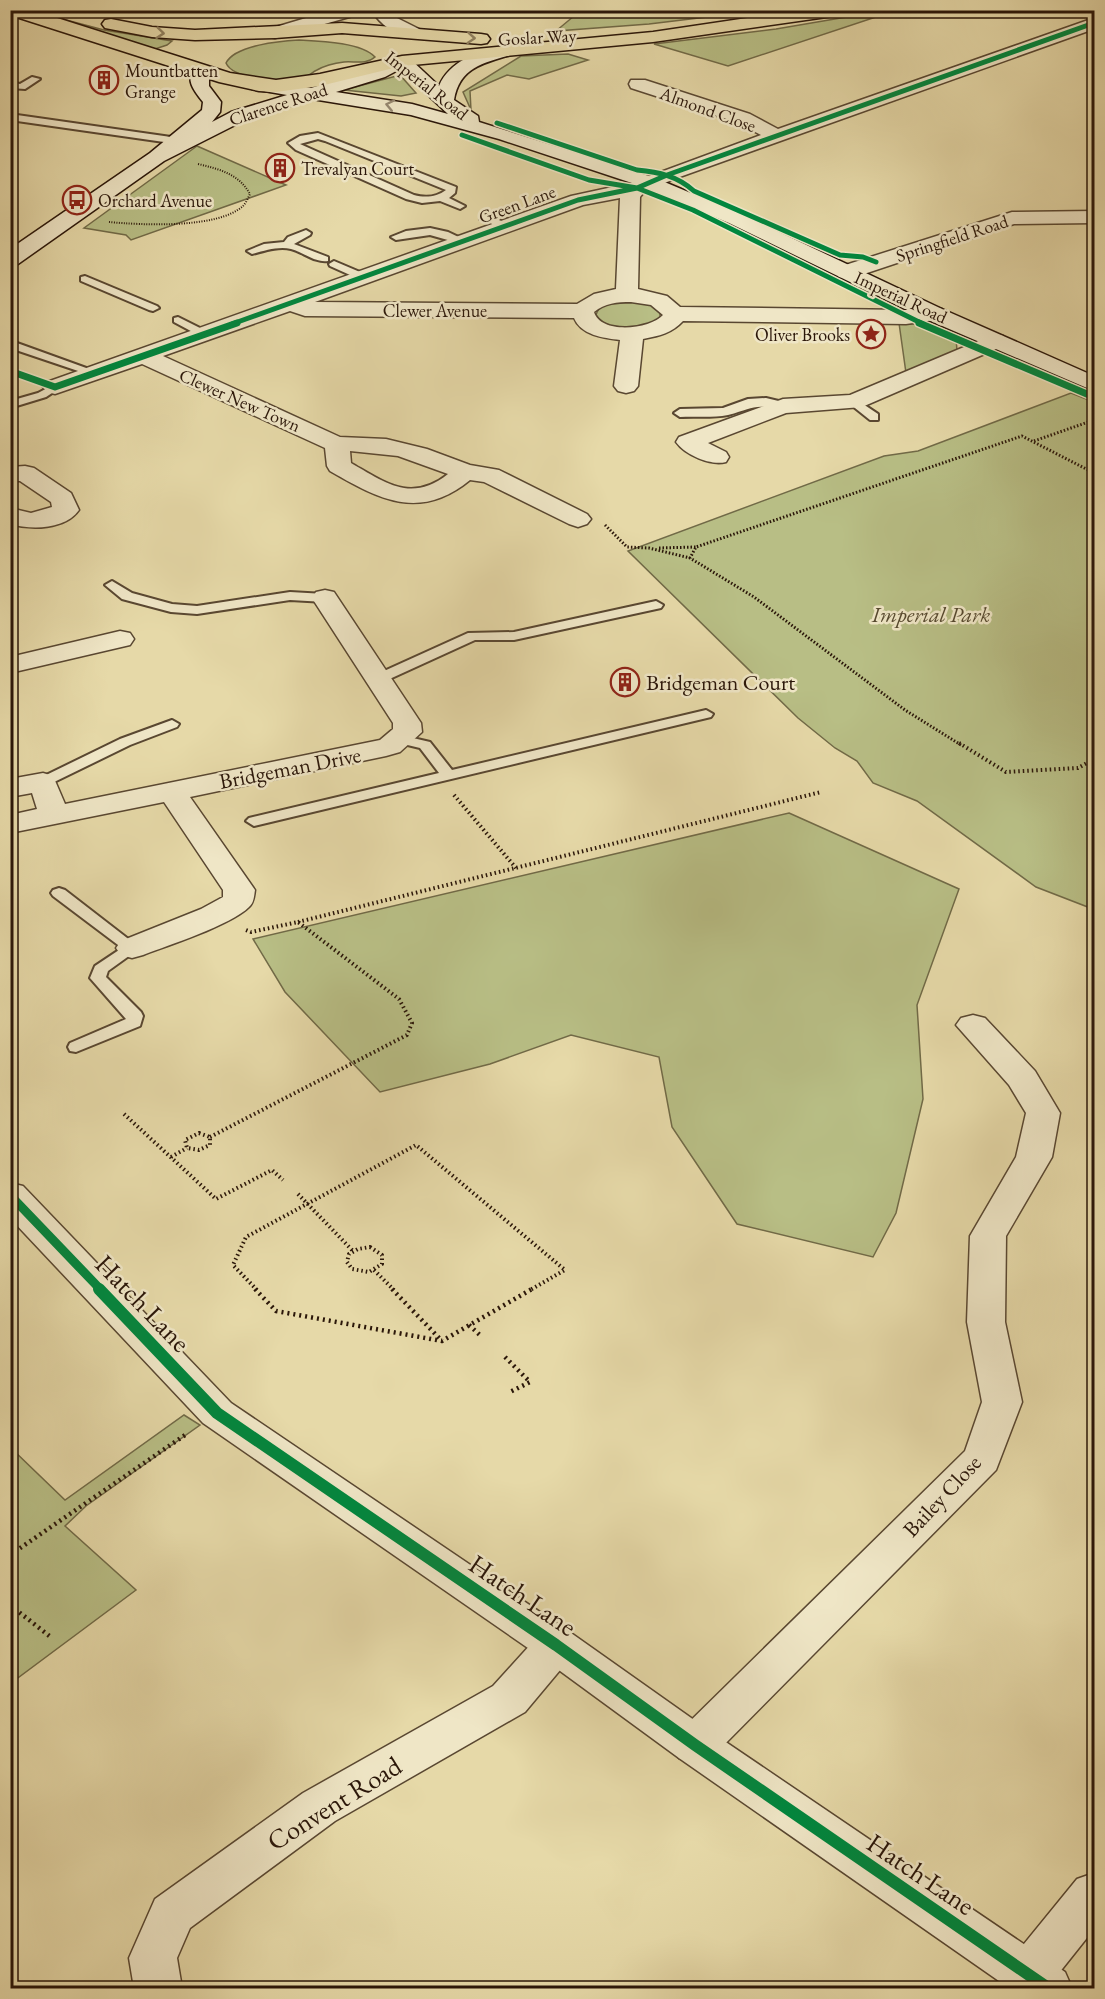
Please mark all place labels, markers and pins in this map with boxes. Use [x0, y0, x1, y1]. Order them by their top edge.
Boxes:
place label: Mountbatten Grange [125, 59, 219, 103]
building icon: Mountbatten Grange [88, 64, 120, 96]
building icon: Trevalyan Court [264, 152, 296, 184]
place label: Trevalyan Court [301, 157, 414, 180]
bus stop icon: Orchard Avenue [61, 184, 93, 216]
place label: Orchard Avenue [98, 189, 212, 212]
place icon: Oliver Brooks [855, 318, 887, 350]
place label: Oliver Brooks [755, 323, 850, 346]
building icon: Bridgeman Court [609, 666, 641, 698]
place label: Bridgeman Court [646, 668, 795, 697]

